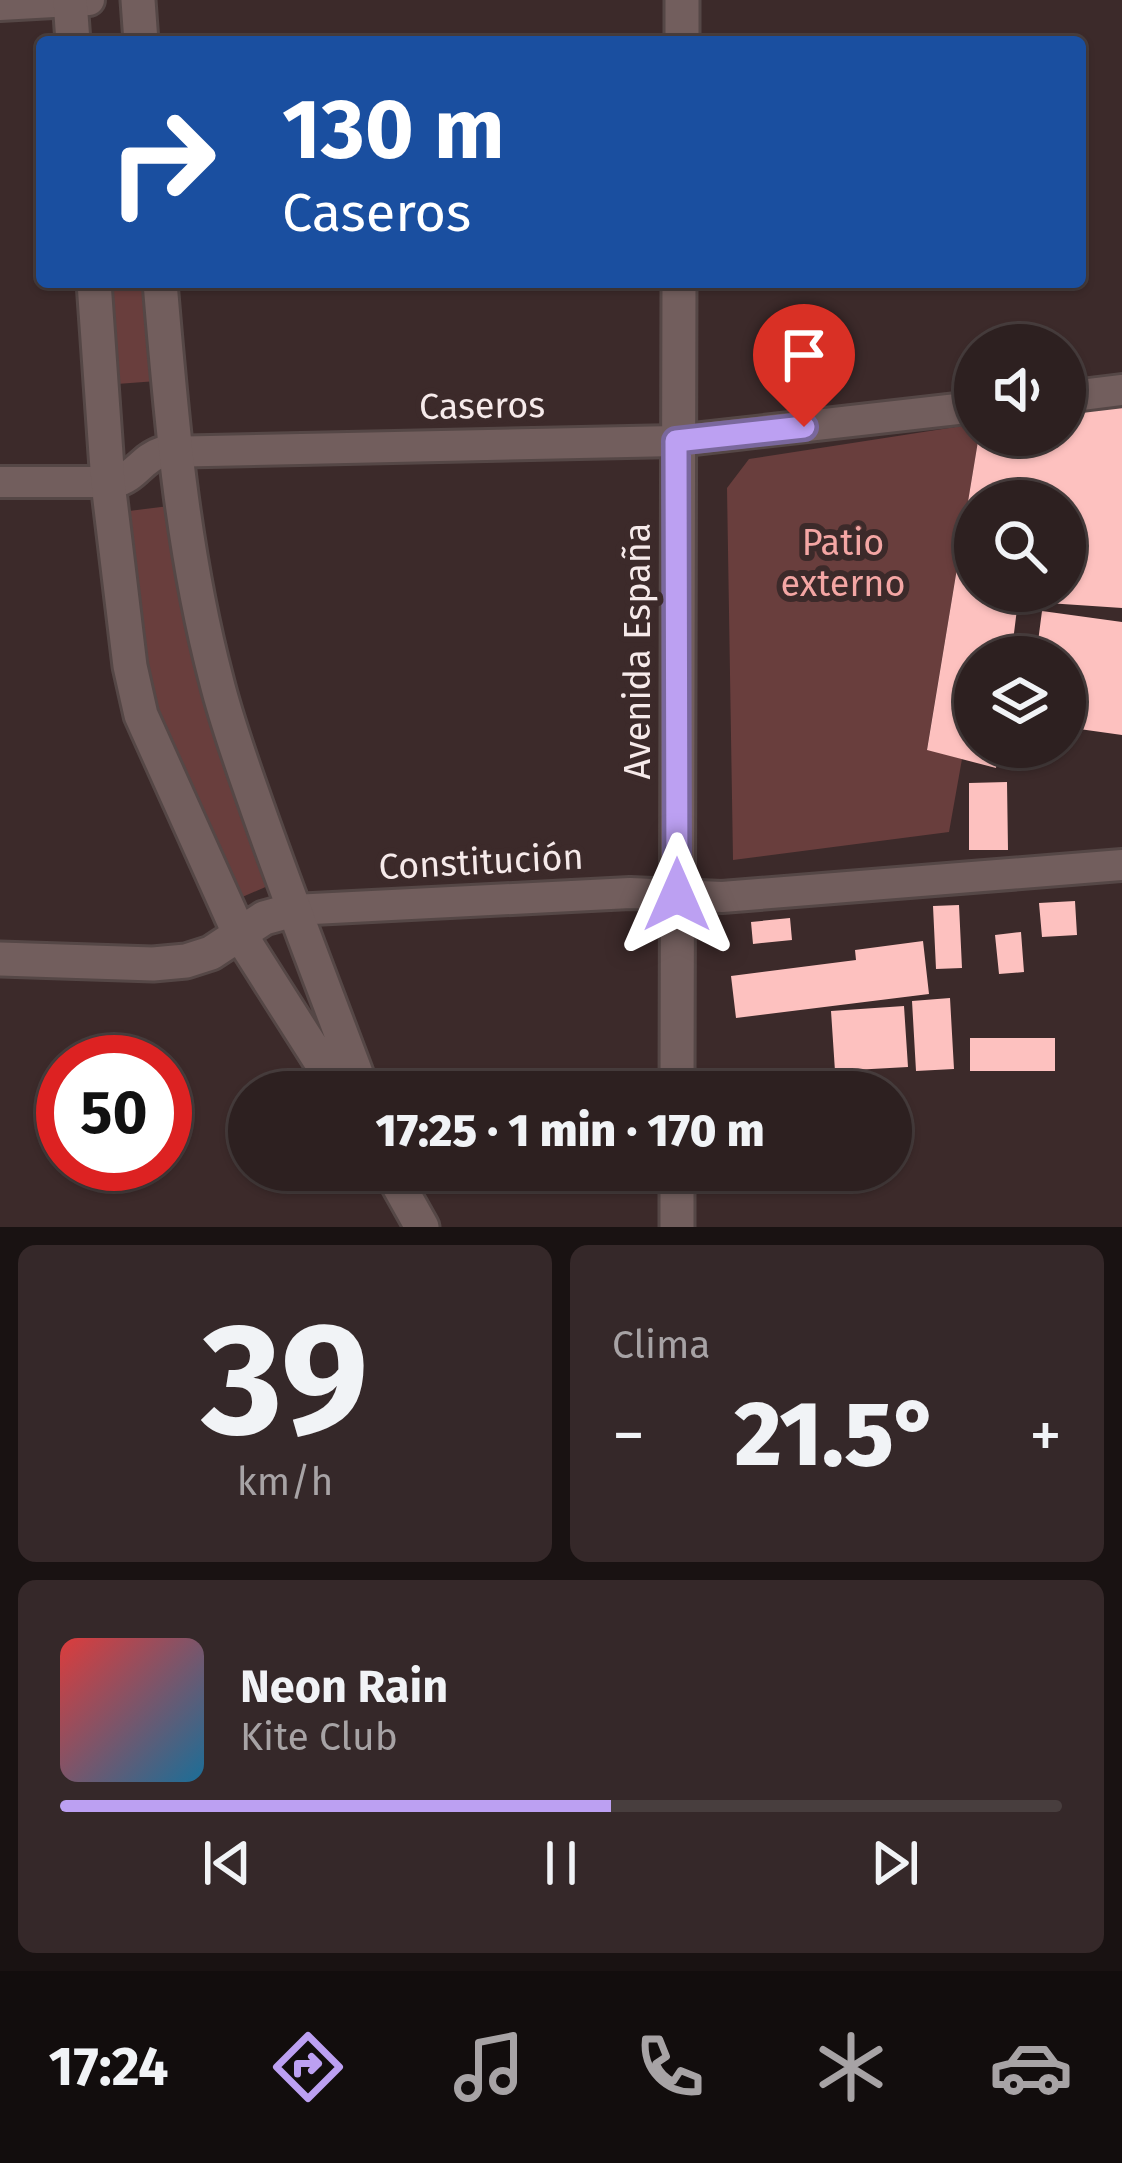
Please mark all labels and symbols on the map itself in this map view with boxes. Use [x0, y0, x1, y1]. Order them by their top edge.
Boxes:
pin [753, 304, 855, 427]
street label: Caseros [419, 383, 545, 429]
park label: Patio externo [781, 521, 905, 606]
street label: Avenida España [616, 523, 660, 779]
position arrow [614, 832, 740, 958]
street label: Constitución [378, 835, 584, 889]
speed limit sign: 50 [36, 1035, 192, 1191]

